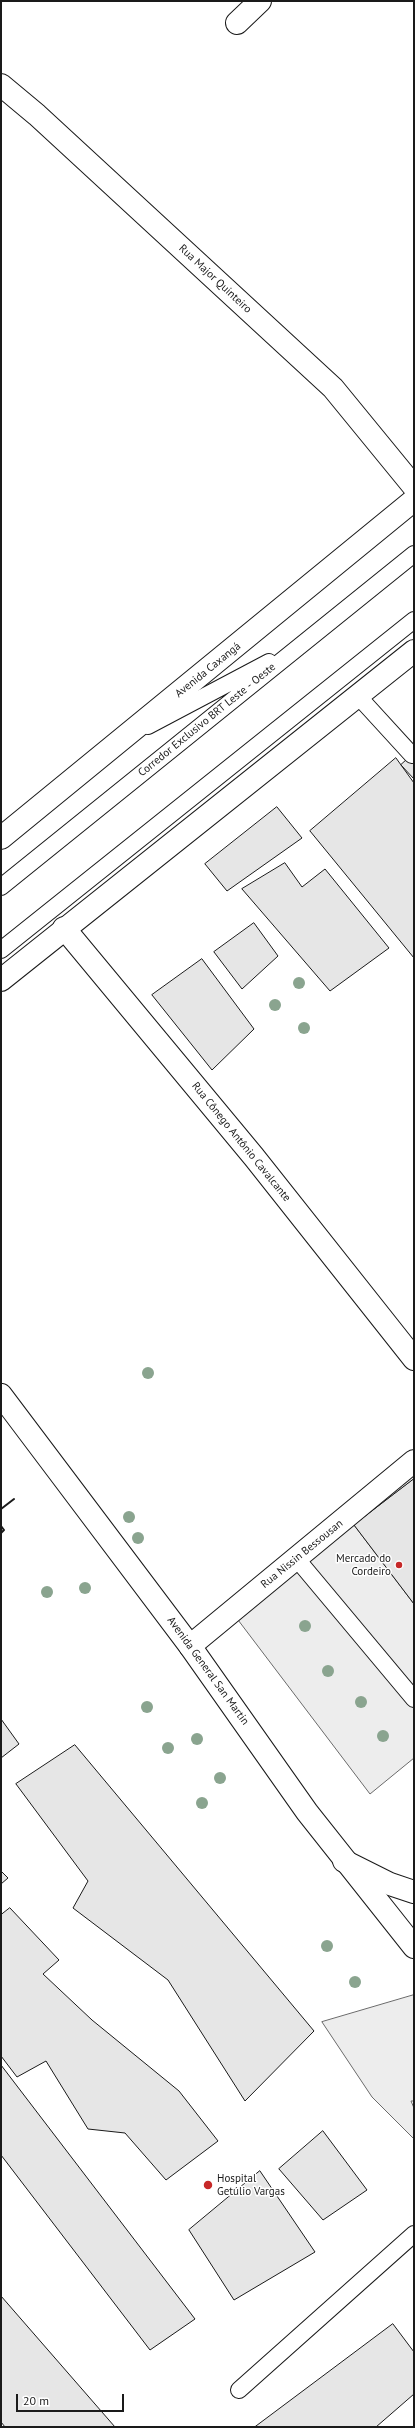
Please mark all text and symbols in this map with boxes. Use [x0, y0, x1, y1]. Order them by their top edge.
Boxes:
street label: Rua Major Quinteiro [176, 242, 254, 316]
street label: Avenida Caxangá [173, 640, 243, 700]
street label: Corredor Exclusivo BRT Leste - Oeste [136, 660, 278, 780]
street label: Rua Cônego Antônio Cavalcante [189, 1080, 293, 1204]
street label: Rua Nissin Bessousan [258, 1517, 346, 1591]
place label: Mercado do Cordeiro [336, 1552, 391, 1578]
marker: Mercado do Cordeiro [394, 1560, 404, 1570]
street label: Avenida General San Martin [164, 1614, 252, 1728]
place label: Hospital Getúlio Vargas [217, 2172, 285, 2198]
marker: Hospital Getúlio Vargas [202, 2179, 214, 2191]
scale bar [18, 2386, 126, 2412]
text: 20 m [23, 2393, 49, 2408]

